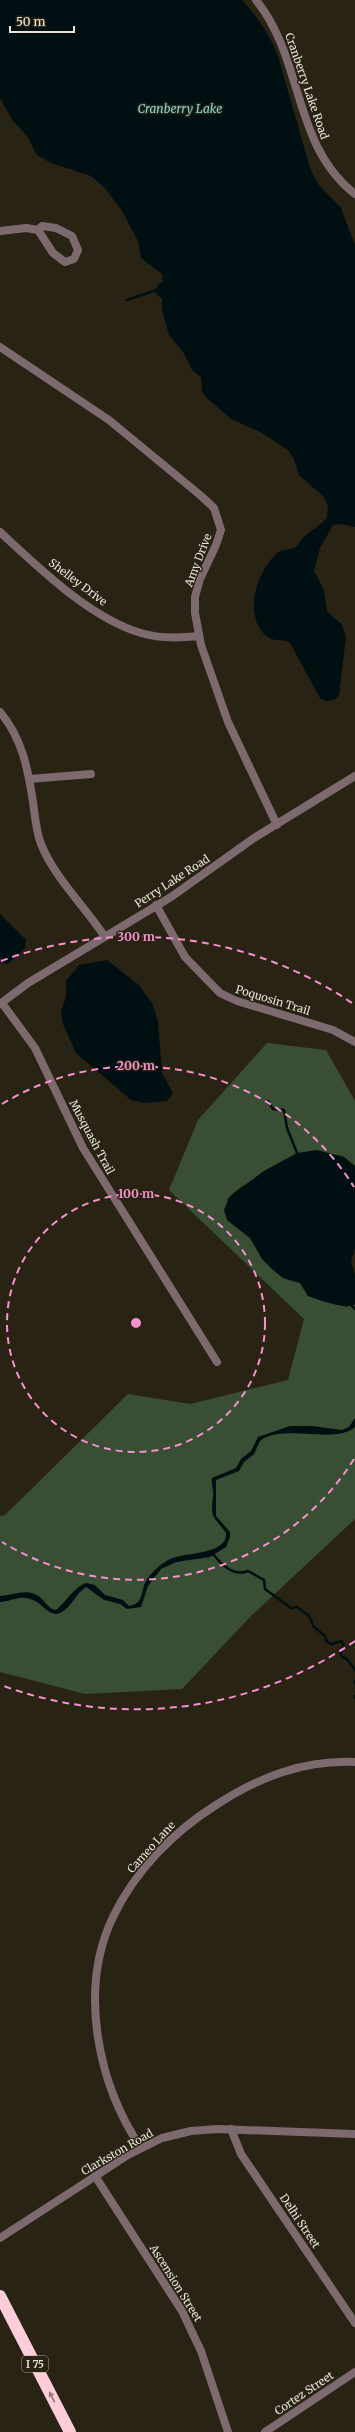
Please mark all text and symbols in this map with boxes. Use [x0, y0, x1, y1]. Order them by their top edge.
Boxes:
scale bar [10, 8, 74, 34]
text: 50 m [16, 14, 45, 29]
street label: Cranberry Lake Road [282, 31, 332, 141]
water label: Cranberry Lake [138, 101, 222, 116]
street label: Amy Drive [181, 531, 215, 590]
street label: Shelley Drive [46, 555, 110, 609]
street label: Perry Lake Road [132, 851, 212, 910]
text: 300 m [117, 929, 155, 944]
street label: Poquosin Trail [234, 982, 313, 1018]
text: 200 m [117, 1058, 155, 1073]
street label: Musquash Trail [66, 1097, 118, 1177]
text: 100 m [118, 1186, 154, 1201]
centre of rings [129, 1316, 143, 1330]
street label: Cameo Lane [124, 1818, 178, 1876]
street label: Clarkston Road [79, 2126, 156, 2178]
street label: Delhi Street [277, 2191, 324, 2251]
street label: Ascension Street [146, 2241, 206, 2325]
road number: I 75 [22, 2356, 48, 2372]
street label: Cortez Street [272, 2368, 337, 2418]
one-way arrow [49, 2392, 55, 2403]

